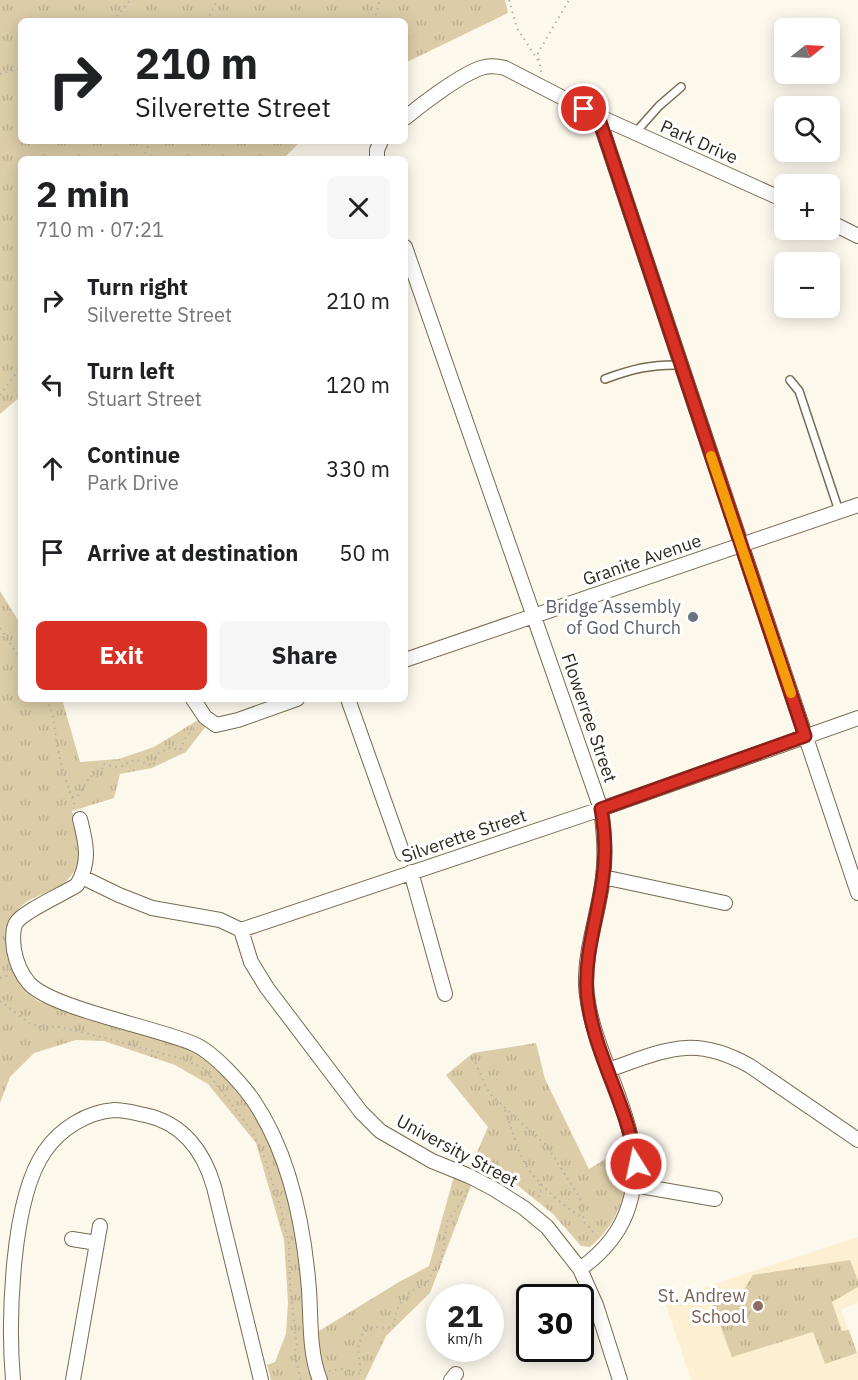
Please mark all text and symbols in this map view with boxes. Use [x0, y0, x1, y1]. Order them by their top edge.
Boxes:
north arrow [774, 18, 840, 84]
map controls [774, 18, 840, 318]
text: 210 m [135, 36, 258, 91]
icon: right [36, 42, 114, 120]
pin [558, 83, 609, 134]
text: Silverette Street [135, 89, 331, 124]
icon: arrive [567, 92, 600, 125]
button: search [774, 96, 840, 162]
street label: Park Drive [657, 114, 742, 169]
text: 2 min [36, 170, 130, 217]
button: + [774, 174, 840, 240]
button: close [327, 176, 390, 239]
text: 710 m · 07:21 [36, 216, 164, 243]
button: − [774, 252, 840, 318]
text: Turn right [87, 272, 188, 301]
icon: right [36, 284, 69, 317]
text: 210 m [326, 286, 390, 315]
text: Silverette Street [87, 301, 232, 328]
text: Turn left [87, 356, 175, 385]
icon: left [36, 368, 69, 401]
text: 120 m [326, 370, 390, 399]
text: Stuart Street [87, 385, 202, 412]
text: Continue [87, 440, 180, 469]
icon: ahead [36, 452, 69, 485]
text: 330 m [326, 454, 390, 483]
text: Park Drive [87, 469, 179, 496]
street label: Granite Avenue [580, 528, 704, 591]
icon: arrive [36, 536, 69, 569]
text: Arrive at destination [87, 538, 298, 567]
text: 50 m [339, 538, 390, 567]
place label: Bridge Assembly of God Church [545, 595, 681, 639]
marker: Bridge Assembly of God Church [686, 610, 700, 624]
button: Exit [36, 621, 207, 690]
button: Share [219, 621, 390, 690]
street label: Flowerree Street [557, 650, 622, 785]
street label: Silverette Street [398, 803, 529, 868]
street label: University Street [393, 1109, 522, 1192]
position arrow [604, 1132, 668, 1196]
speed limit sign: 30 [516, 1284, 594, 1362]
place label: St. Andrew School [658, 1284, 746, 1328]
text: 21 [447, 1296, 483, 1335]
marker: St. Andrew School [751, 1299, 765, 1313]
text: km/h [447, 1329, 483, 1348]

